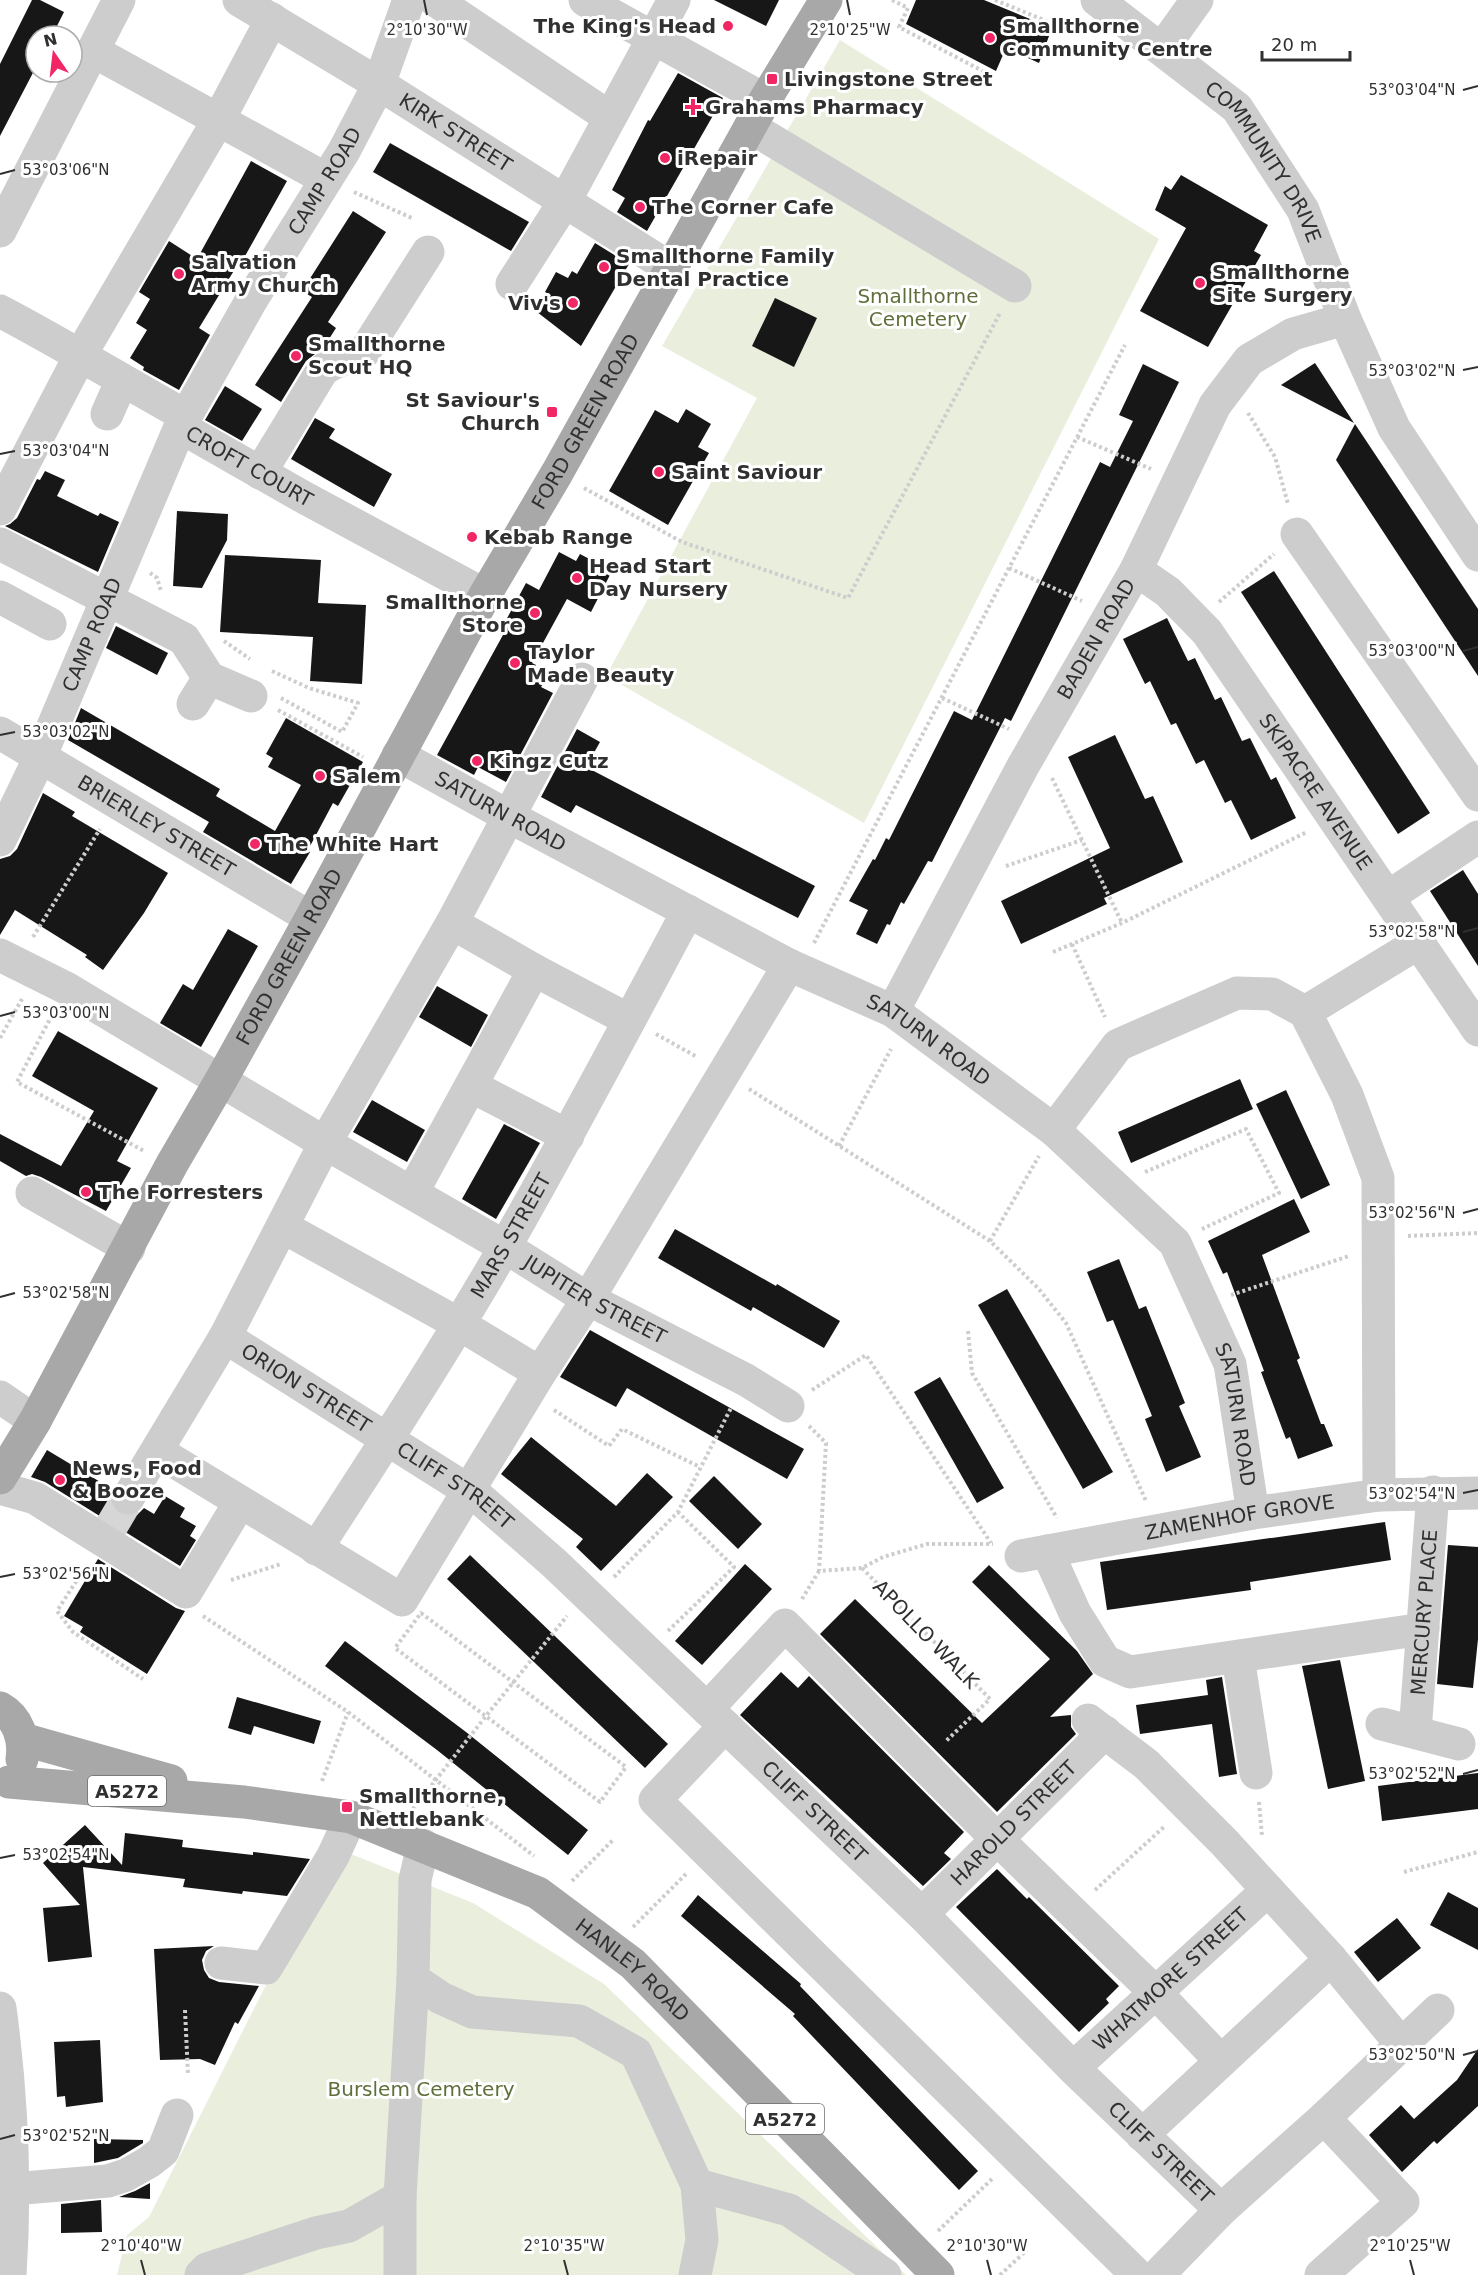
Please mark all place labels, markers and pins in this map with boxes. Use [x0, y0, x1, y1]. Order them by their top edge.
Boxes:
place label: The King's Head [534, 14, 716, 38]
place label: Smallthorne Community Centre [1002, 14, 1212, 61]
marker: The King's Head [721, 19, 735, 33]
marker: Smallthorne Community Centre [983, 31, 997, 45]
place label: Livingstone Street [784, 67, 993, 91]
marker: Livingstone Street [765, 72, 779, 86]
place label: Grahams Pharmacy [705, 95, 924, 119]
marker: Grahams Pharmacy [686, 100, 700, 114]
place label: iRepair [677, 146, 757, 170]
marker: iRepair [658, 151, 672, 165]
place label: The Corner Cafe [652, 195, 834, 219]
marker: The Corner Cafe [633, 200, 647, 214]
place label: Smallthorne Family Dental Practice [616, 244, 834, 291]
place label: Salvation Army Church [191, 250, 336, 297]
marker: Smallthorne Family Dental Practice [597, 260, 611, 274]
place label: Smallthorne Site Surgery [1212, 260, 1353, 307]
marker: Salvation Army Church [172, 267, 186, 281]
marker: Smallthorne Site Surgery [1193, 276, 1207, 290]
place label: Viv's [508, 291, 561, 315]
marker: Viv's [566, 296, 580, 310]
place label: Smallthorne Scout HQ [308, 332, 446, 379]
marker: Smallthorne Scout HQ [289, 349, 303, 363]
place label: St Saviour's Church [405, 388, 540, 435]
marker: St Saviour's Church [545, 405, 559, 419]
place label: Saint Saviour [671, 460, 822, 484]
marker: Saint Saviour [652, 465, 666, 479]
place label: Kebab Range [484, 525, 633, 549]
marker: Kebab Range [465, 530, 479, 544]
place label: Head Start Day Nursery [589, 554, 728, 601]
marker: Head Start Day Nursery [570, 571, 584, 585]
place label: Smallthorne Store [385, 590, 523, 637]
marker: Smallthorne Store [528, 606, 542, 620]
place label: Taylor Made Beauty [527, 640, 674, 687]
marker: Taylor Made Beauty [508, 656, 522, 670]
place label: Kingz Cutz [489, 749, 609, 773]
marker: Kingz Cutz [470, 754, 484, 768]
place label: Salem [332, 764, 401, 788]
marker: Salem [313, 769, 327, 783]
place label: The White Hart [267, 832, 439, 856]
marker: The White Hart [248, 837, 262, 851]
place label: The Forresters [98, 1180, 263, 1204]
marker: The Forresters [79, 1185, 93, 1199]
place label: News, Food & Booze [72, 1456, 202, 1503]
marker: News, Food & Booze [53, 1473, 67, 1487]
place label: Smallthorne, Nettlebank [359, 1784, 504, 1831]
marker: Smallthorne, Nettlebank [340, 1800, 354, 1814]

